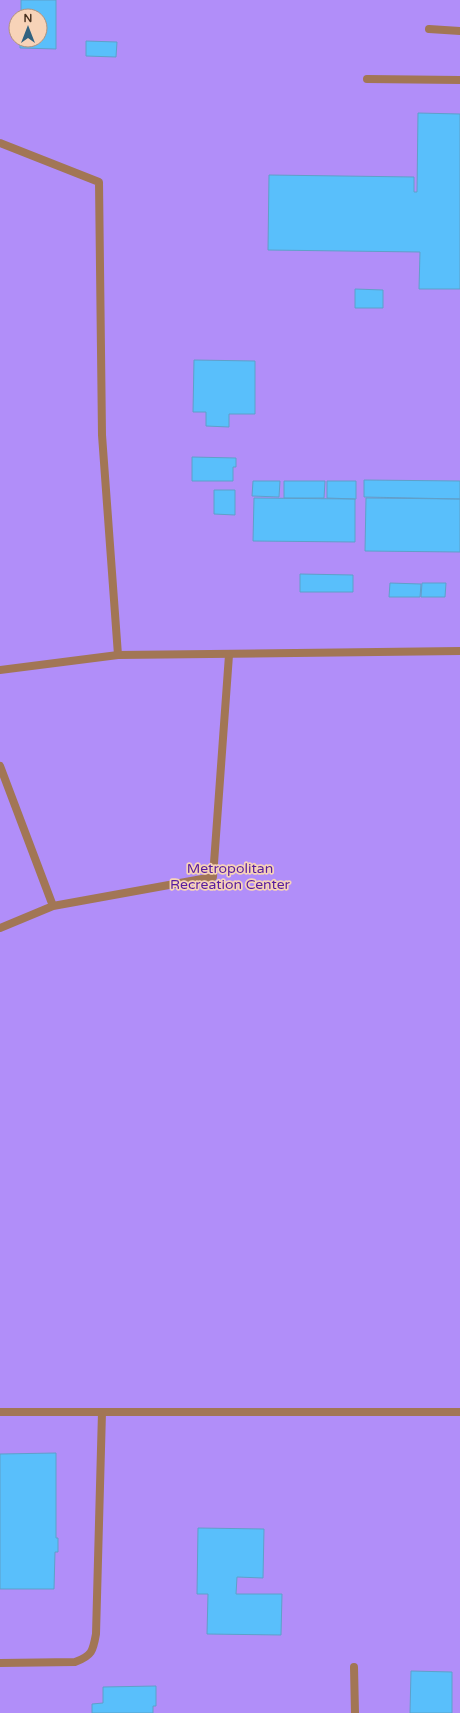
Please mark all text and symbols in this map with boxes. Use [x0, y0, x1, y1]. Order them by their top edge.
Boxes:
north arrow [8, 8, 48, 48]
text: N [24, 12, 32, 25]
park label: Metropolitan Recreation Center [170, 860, 291, 893]

